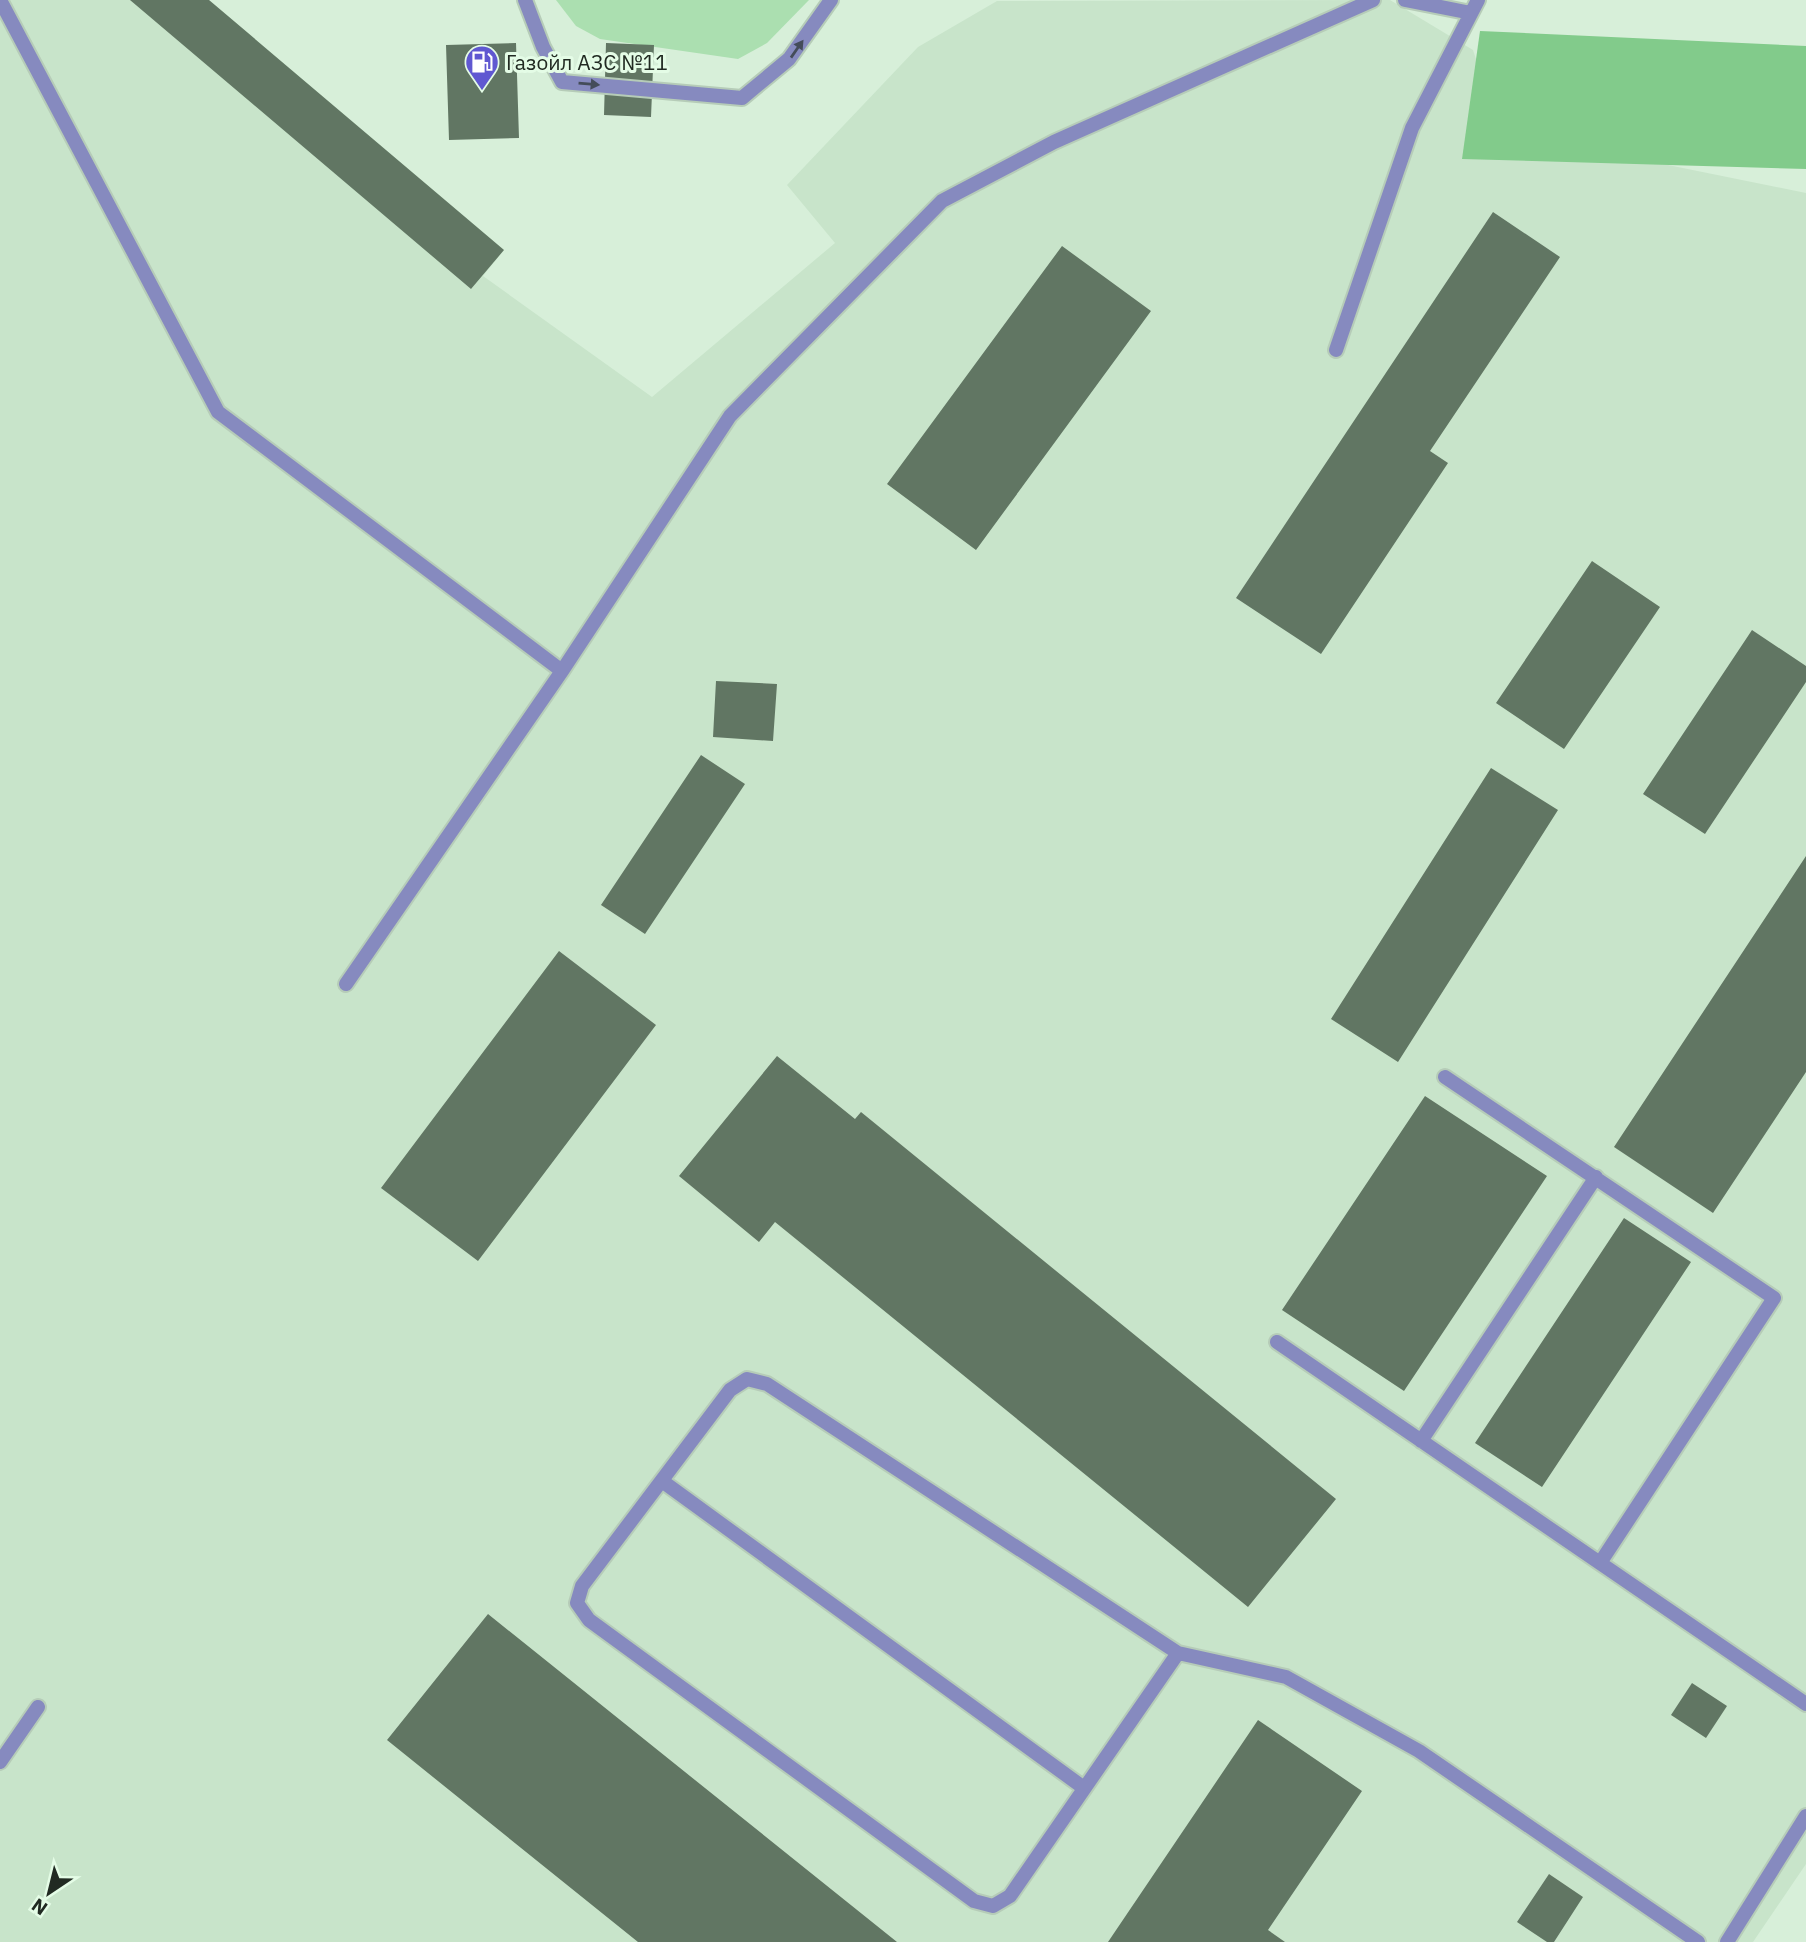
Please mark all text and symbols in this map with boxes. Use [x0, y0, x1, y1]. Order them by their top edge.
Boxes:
one-way arrow [790, 40, 804, 58]
fuel station icon: Газойл АЗС №11 [463, 43, 501, 92]
place label: Газойл АЗС №11 [506, 48, 668, 76]
one-way arrow [578, 79, 600, 90]
north arrow [14, 1858, 84, 1928]
text: N [27, 1893, 52, 1921]

